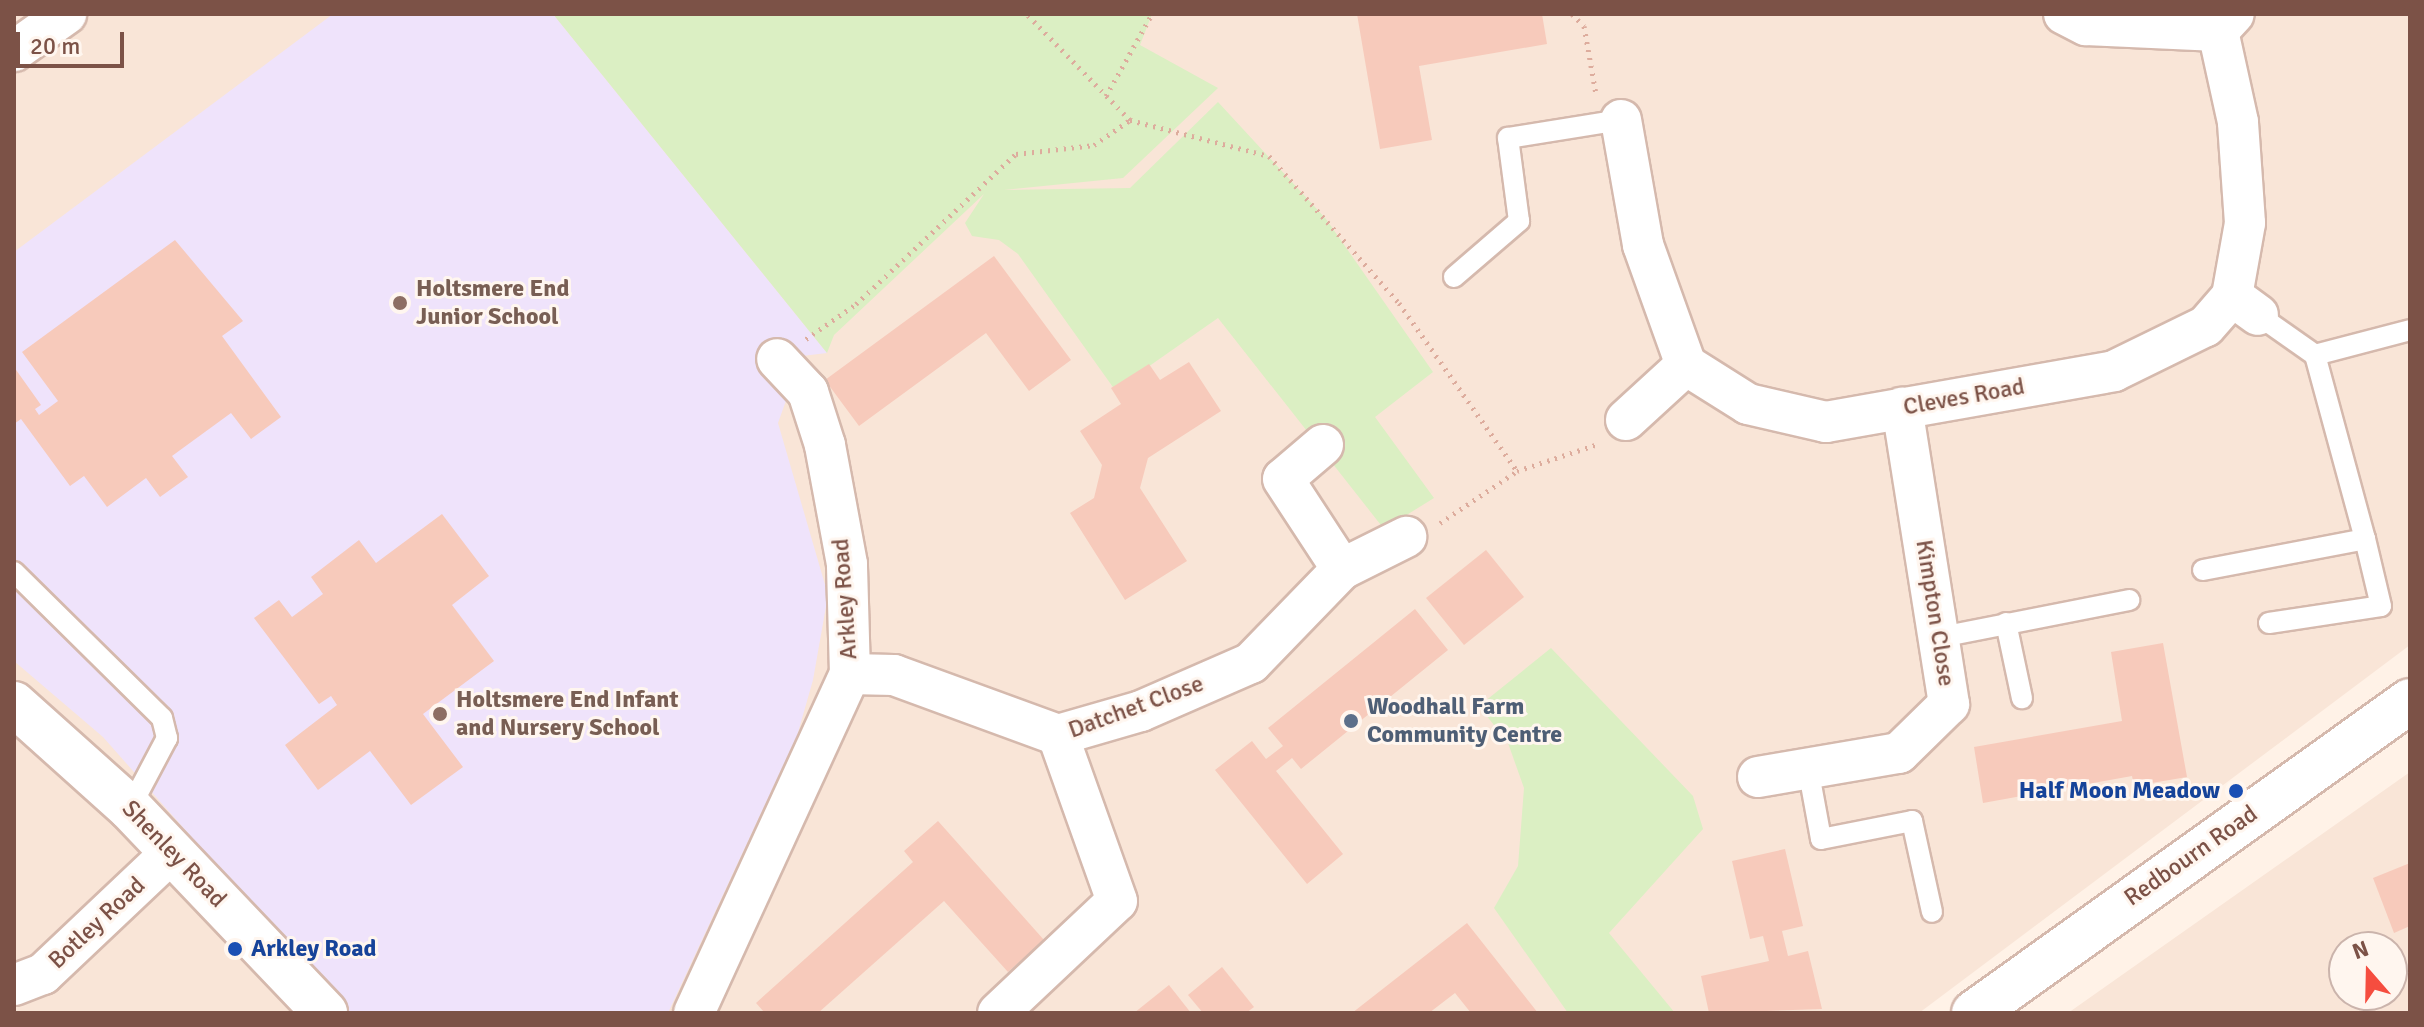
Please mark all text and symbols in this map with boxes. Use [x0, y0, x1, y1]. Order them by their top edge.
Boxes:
scale bar [20, 16, 128, 66]
text: 20 m [30, 31, 80, 61]
place label: Holtsmere End Junior School [416, 275, 569, 331]
marker: Holtsmere End Junior School [391, 294, 409, 312]
street label: Cleves Road [1901, 372, 2027, 422]
street label: Arkley Road [826, 537, 864, 661]
street label: Kimpton Close [1909, 538, 1961, 688]
street label: Datchet Close [1064, 669, 1208, 745]
place label: Holtsmere End Infant and Nursery School [456, 686, 678, 742]
place label: Woodhall Farm Community Centre [1367, 693, 1562, 749]
marker: Holtsmere End Infant and Nursery School [431, 705, 449, 723]
marker: Woodhall Farm Community Centre [1342, 712, 1360, 730]
place label: Half Moon Meadow [2019, 777, 2220, 805]
marker: Half Moon Meadow [2227, 782, 2245, 800]
street label: Shenley Road [116, 794, 232, 914]
street label: Redbourn Road [2119, 800, 2263, 912]
street label: Botley Road [43, 871, 151, 975]
north arrow [2328, 931, 2408, 1011]
place label: Arkley Road [251, 935, 376, 963]
text: N [2348, 935, 2372, 965]
marker: Arkley Road [226, 940, 244, 958]

